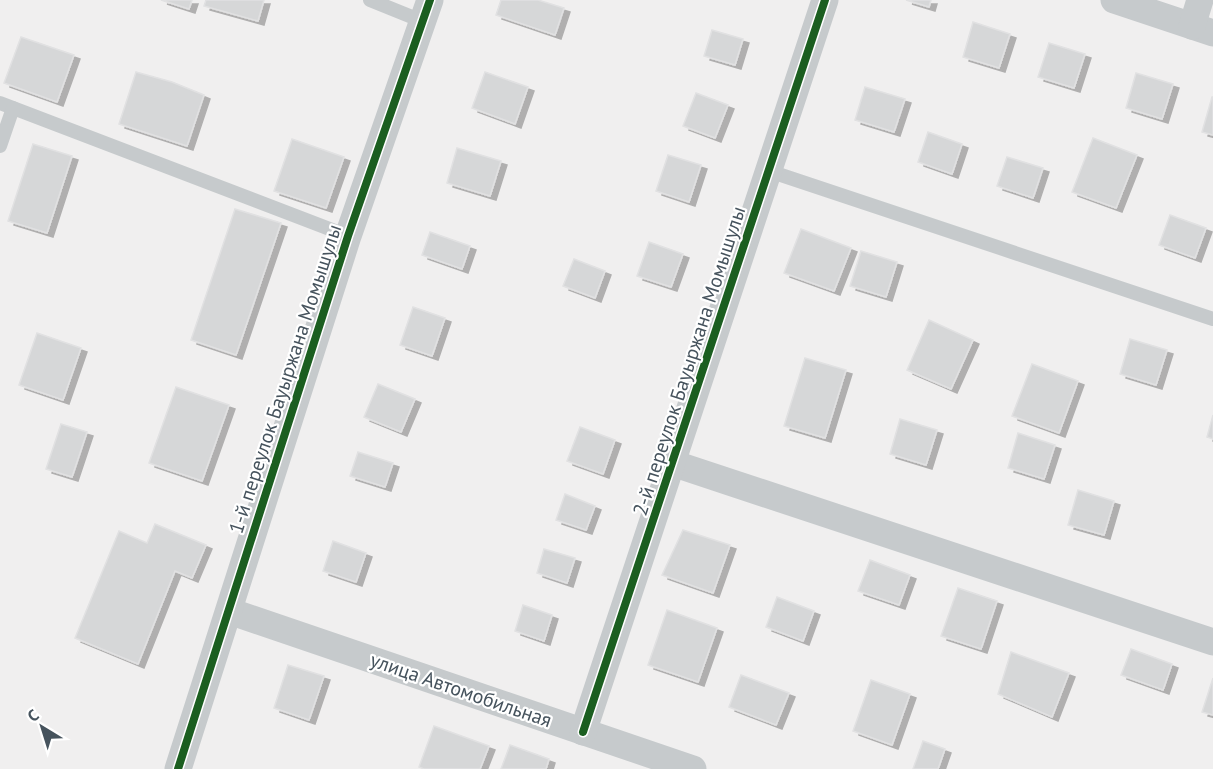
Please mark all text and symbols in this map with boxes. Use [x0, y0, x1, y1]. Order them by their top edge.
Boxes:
street label: 2-й переулок Бауыржана Момышулы [627, 203, 751, 519]
street label: 1-й переулок Бауыржана Момышулы [223, 221, 347, 537]
street label: улица Автомобильная [367, 647, 555, 733]
north arrow [12, 697, 72, 757]
text: С [23, 705, 42, 726]

